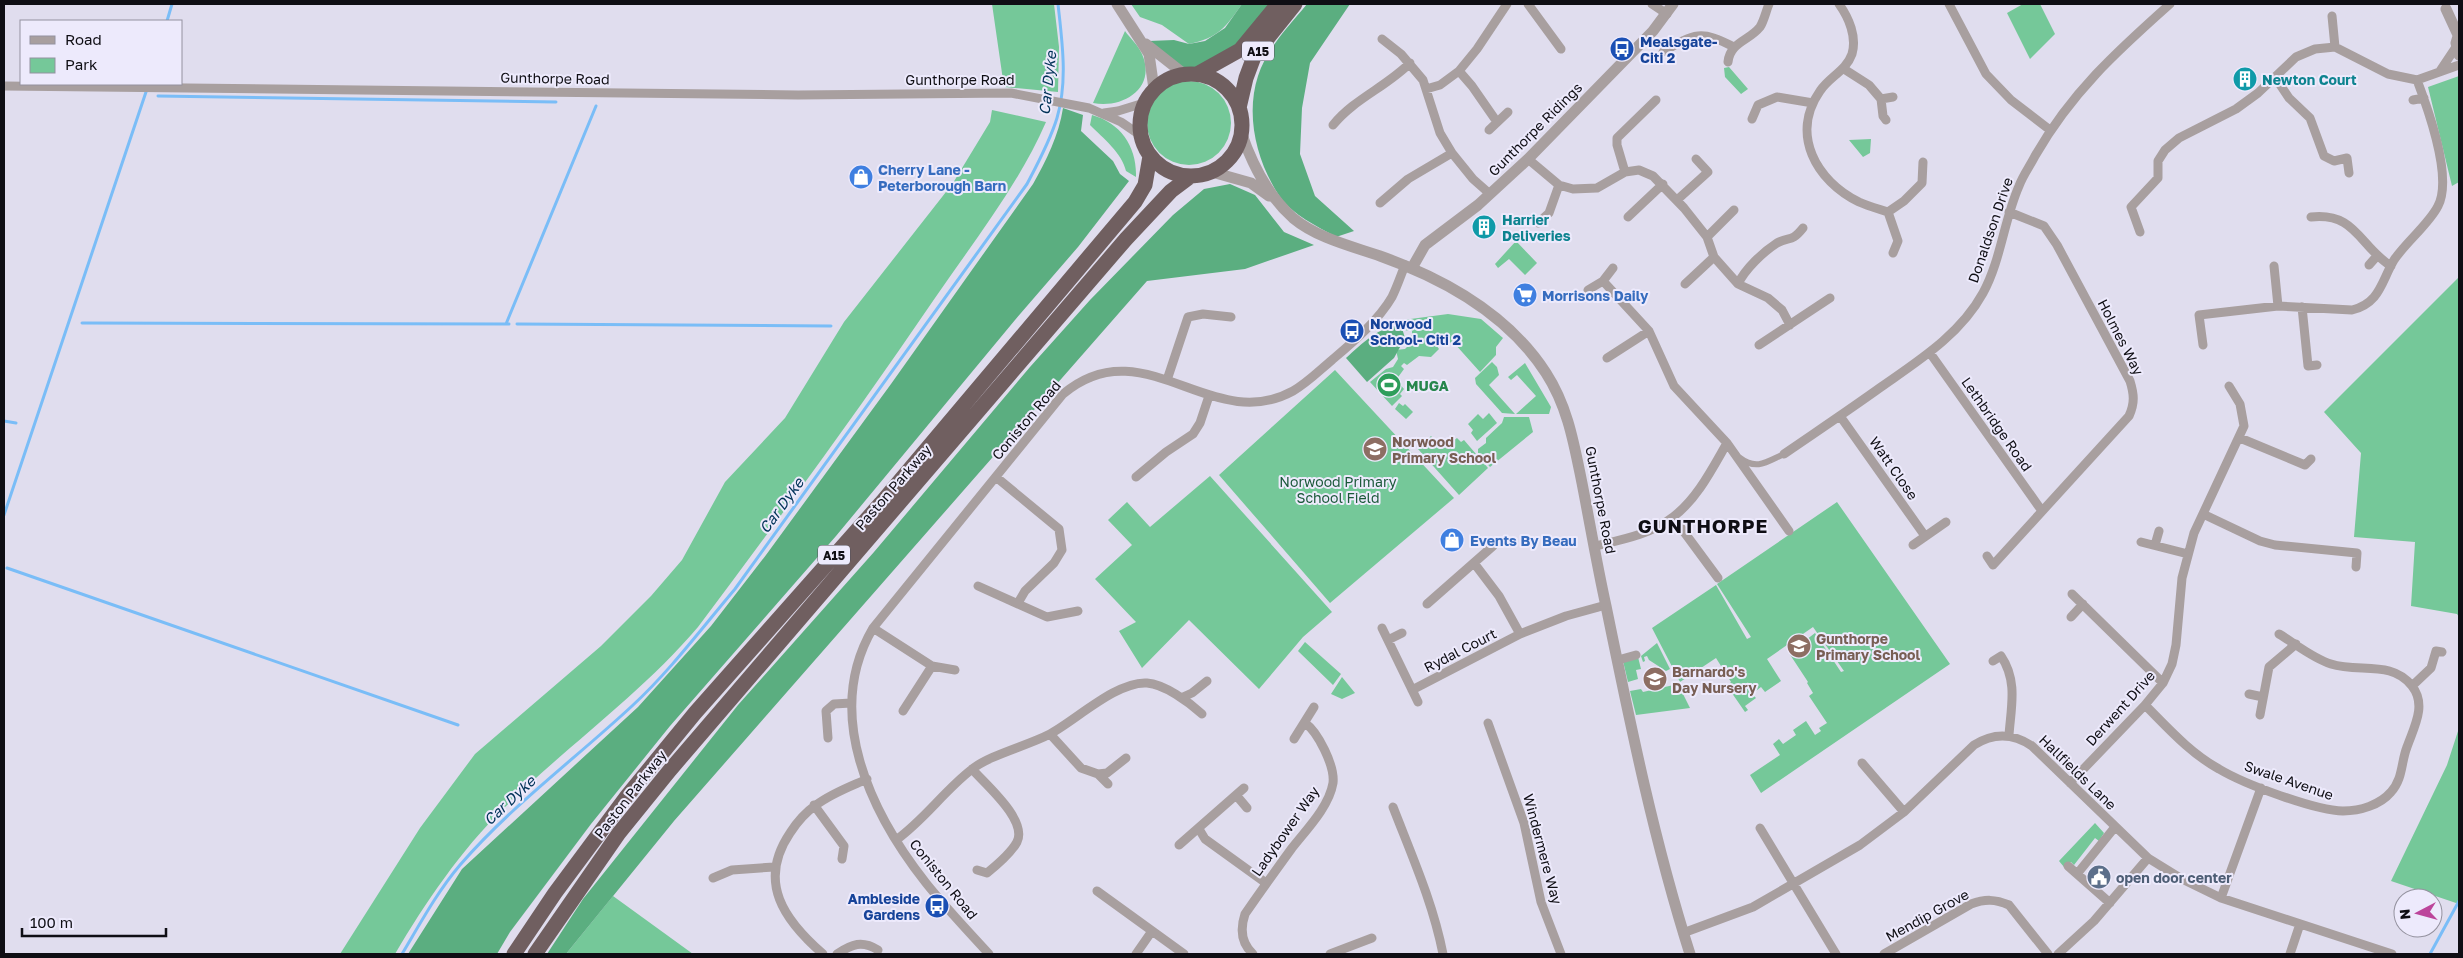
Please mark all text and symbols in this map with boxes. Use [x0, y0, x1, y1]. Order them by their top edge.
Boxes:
legend [20, 20, 182, 85]
text: Road [65, 30, 102, 48]
place label: Mealsgate- Citi 2 [1640, 33, 1717, 66]
bus stop icon: Mealsgate- Citi 2 [1609, 36, 1635, 62]
road number: A15 [1242, 41, 1274, 60]
water label: Car Dyke [1035, 49, 1060, 116]
text: Park [65, 55, 98, 73]
building icon: Newton Court [2232, 66, 2258, 92]
street label: Gunthorpe Road [500, 69, 610, 87]
street label: Gunthorpe Road [905, 71, 1015, 88]
place label: Newton Court [2262, 71, 2357, 88]
street label: Gunthorpe Ridings [1485, 79, 1585, 179]
place label: Cherry Lane - Peterborough Barn [878, 161, 1006, 194]
shop icon: Cherry Lane - Peterborough Barn [848, 164, 874, 190]
street label: Donaldson Drive [1964, 175, 2016, 285]
place label: Harrier Deliveries [1502, 211, 1571, 244]
building icon: Harrier Deliveries [1471, 214, 1497, 240]
supermarket icon: Morrisons Daily [1512, 282, 1538, 308]
place label: Morrisons Daily [1542, 287, 1649, 304]
street label: Holmes Way [2095, 296, 2148, 378]
place label: Norwood School- Citi 2 [1370, 315, 1461, 348]
bus stop icon: Norwood School- Citi 2 [1339, 318, 1365, 344]
sports icon: MUGA [1376, 372, 1402, 398]
street label: Lethbridge Road [1958, 374, 2036, 474]
street label: Coniston Road [988, 377, 1064, 463]
place label: MUGA [1406, 377, 1449, 394]
place label: Norwood Primary School [1392, 433, 1496, 466]
street label: Watt Close [1866, 433, 1922, 503]
school or university icon: Norwood Primary School [1362, 436, 1388, 462]
street label: Paston Parkway [851, 441, 935, 533]
street label: Gunthorpe Road [1582, 445, 1620, 555]
water label: Car Dyke [755, 473, 809, 537]
park label: Norwood Primary School Field [1279, 473, 1397, 506]
district label: GUNTHORPE [1638, 514, 1768, 537]
shop icon: Events By Beau [1439, 527, 1465, 553]
place label: Events By Beau [1470, 532, 1577, 549]
road number: A15 [818, 546, 850, 564]
street label: Rydal Court [1421, 624, 1499, 676]
place label: Gunthorpe Primary School [1816, 630, 1920, 663]
school or university icon: Gunthorpe Primary School [1786, 633, 1812, 659]
place label: Barnardo's Day Nursery [1672, 663, 1757, 696]
school or university icon: Barnardo's Day Nursery [1642, 666, 1668, 692]
street label: Derwent Drive [2082, 667, 2158, 749]
street label: Hallfields Lane [2036, 731, 2120, 813]
street label: Paston Parkway [590, 746, 670, 842]
street label: Swale Avenue [2242, 757, 2336, 803]
water label: Car Dyke [479, 771, 540, 829]
street label: Ladybower Way [1248, 783, 1322, 879]
street label: Windermere Way [1520, 792, 1566, 906]
street label: Coniston Road [907, 836, 981, 922]
public building icon: open door center [2086, 864, 2112, 890]
place label: open door center [2116, 869, 2232, 886]
street label: Mendip Grove [1883, 885, 1971, 945]
north arrow [2393, 888, 2443, 938]
place label: Ambleside Gardens [848, 890, 920, 923]
bus stop icon: Ambleside Gardens [924, 893, 950, 919]
scale bar [22, 906, 166, 938]
text: N [2396, 908, 2414, 921]
text: 100 m [30, 913, 73, 931]

